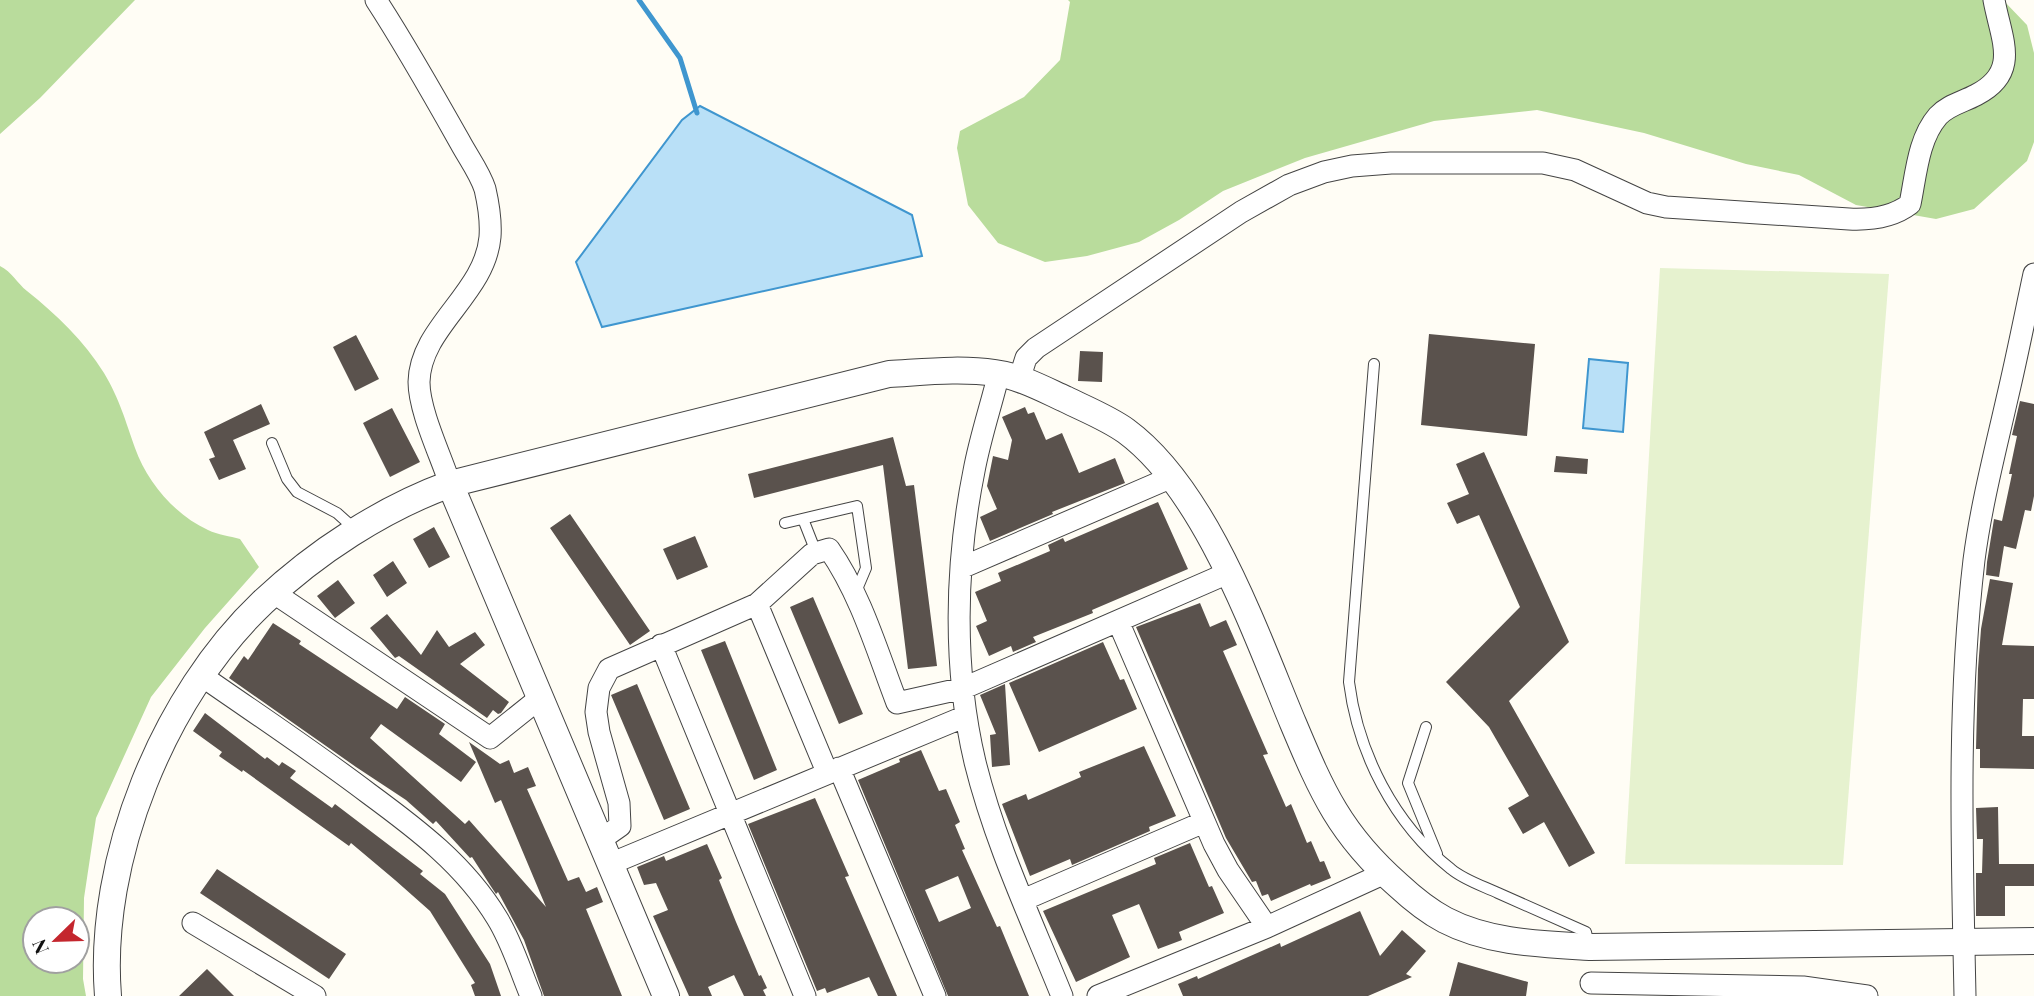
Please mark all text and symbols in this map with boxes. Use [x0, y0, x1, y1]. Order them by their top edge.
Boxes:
north arrow [21, 905, 91, 975]
text: N [25, 935, 54, 958]

